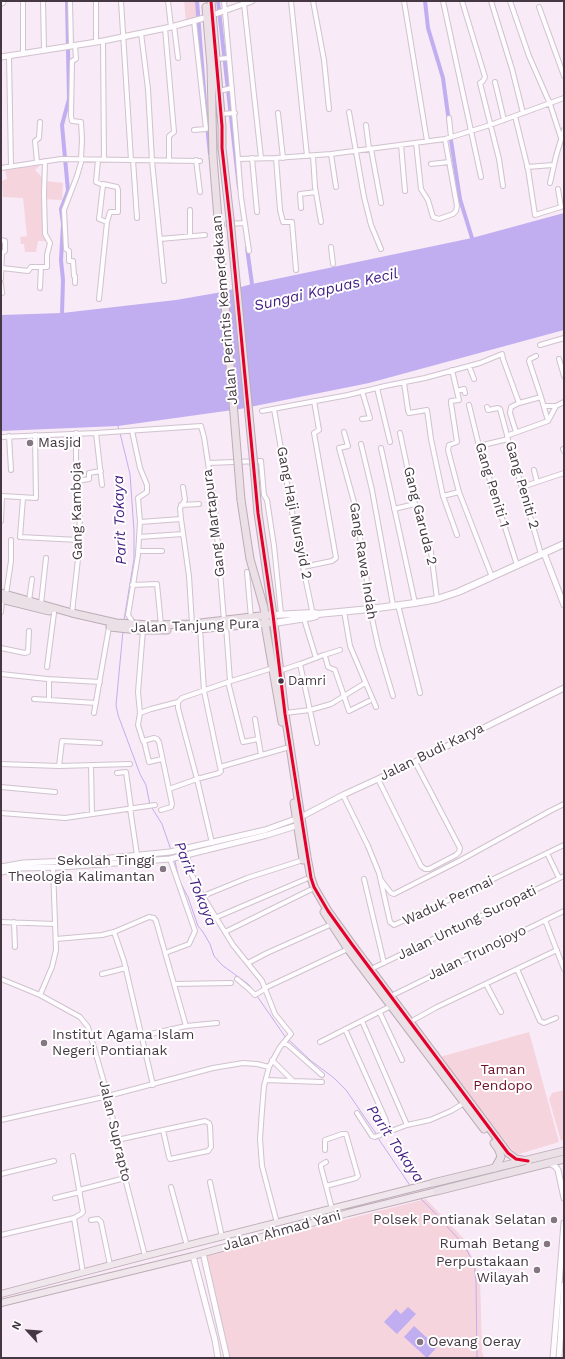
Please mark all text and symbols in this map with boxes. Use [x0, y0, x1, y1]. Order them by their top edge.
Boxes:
street label: Jalan Perintis Kemerdekaan [208, 215, 242, 405]
water label: Sungai Kapuas Kecil [252, 265, 400, 315]
place label: Masjid [38, 435, 81, 451]
marker: Masjid [25, 438, 35, 448]
street label: Gang Peniti 2 [501, 439, 543, 531]
street label: Gang Peniti 1 [471, 441, 513, 529]
street label: Gang Haji Mursyid 2 [273, 445, 315, 581]
street label: Gang Kamboja [68, 462, 86, 560]
street label: Gang Garuda 2 [400, 465, 440, 567]
street label: Gang Martapura [199, 468, 229, 578]
water label: Parit Tokaya [109, 475, 131, 565]
street label: Gang Rawa Indah [345, 501, 381, 621]
street label: Jalan Tanjung Pura [130, 615, 260, 637]
place label: Damri [288, 673, 326, 689]
marker: Damri [276, 676, 286, 686]
street label: Jalan Budi Karya [377, 719, 487, 785]
water label: Parit Tokaya [170, 839, 220, 929]
place label: Sekolah Tinggi Theologia Kalimantan [8, 853, 155, 886]
marker: Sekolah Tinggi Theologia Kalimantan [158, 864, 168, 874]
street label: Waduk Permai [400, 873, 496, 929]
street label: Jalan Untung Suropati [395, 882, 539, 964]
street label: Jalan Trunojoyo [425, 922, 529, 984]
place label: Institut Agama Islam Negeri Pontianak [52, 1027, 194, 1060]
marker: Institut Agama Islam Negeri Pontianak [39, 1038, 49, 1048]
park label: Taman Pendopo [473, 1062, 533, 1094]
street label: Jalan Suprapto [95, 1078, 135, 1184]
water label: Parit Tokaya [362, 1102, 428, 1186]
street label: Jalan Ahmad Yani [221, 1207, 343, 1255]
place label: Polsek Pontianak Selatan [373, 1212, 546, 1228]
marker: Polsek Pontianak Selatan [549, 1215, 559, 1225]
place label: Rumah Betang [440, 1236, 539, 1252]
marker: Rumah Betang [542, 1239, 552, 1249]
place label: Perpustakaan Wilayah [436, 1254, 529, 1286]
marker: Perpustakaan Wilayah [532, 1265, 542, 1275]
north arrow [8, 1311, 48, 1351]
text: N [9, 1319, 24, 1332]
place label: Oevang Oeray [428, 1334, 521, 1350]
marker: Oevang Oeray [415, 1337, 425, 1347]

